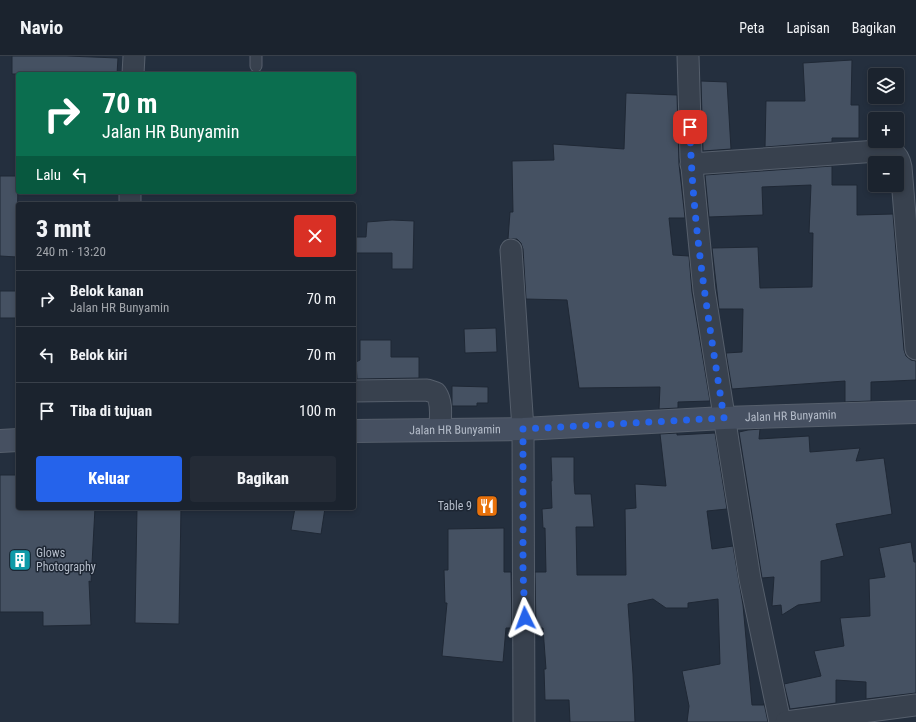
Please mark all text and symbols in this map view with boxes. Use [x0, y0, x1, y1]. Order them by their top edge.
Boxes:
text: Navio [20, 16, 63, 39]
text: Peta [739, 20, 764, 36]
text: Lapisan [786, 20, 830, 36]
text: Bagikan [852, 20, 896, 36]
map controls [868, 68, 904, 192]
button: layers [868, 68, 904, 104]
text: 70 m [102, 87, 158, 120]
icon: right [36, 88, 88, 140]
pin [673, 110, 707, 144]
button: + [868, 112, 904, 148]
icon: arrive [679, 116, 701, 138]
text: Jalan HR Bunyamin [102, 121, 239, 142]
button: − [868, 156, 904, 192]
icon: left [69, 164, 91, 186]
text: Lalu [36, 166, 61, 184]
text: 3 mnt [36, 215, 91, 243]
button: close [294, 215, 336, 257]
text: 240 m · 13:20 [36, 244, 106, 259]
text: Belok kanan [70, 282, 144, 300]
icon: right [36, 288, 58, 310]
text: 70 m [306, 290, 336, 308]
text: Jalan HR Bunyamin [70, 300, 169, 315]
icon: left [36, 344, 58, 366]
text: Belok kiri [70, 346, 127, 364]
text: 70 m [306, 346, 336, 364]
icon: arrive [36, 400, 58, 422]
text: Tiba di tujuan [70, 402, 152, 420]
text: 100 m [299, 402, 336, 420]
street label: Jalan HR Bunyamin [745, 407, 837, 424]
street label: Jalan HR Bunyamin [409, 422, 501, 437]
button: Keluar [36, 456, 182, 502]
button: Bagikan [190, 456, 336, 502]
restaurant icon: Table 9 [474, 493, 500, 519]
place label: Table 9 [438, 499, 472, 513]
place label: Glows Photography [36, 546, 96, 574]
building icon: Glows Photography [7, 547, 33, 573]
position arrow [504, 597, 546, 639]

